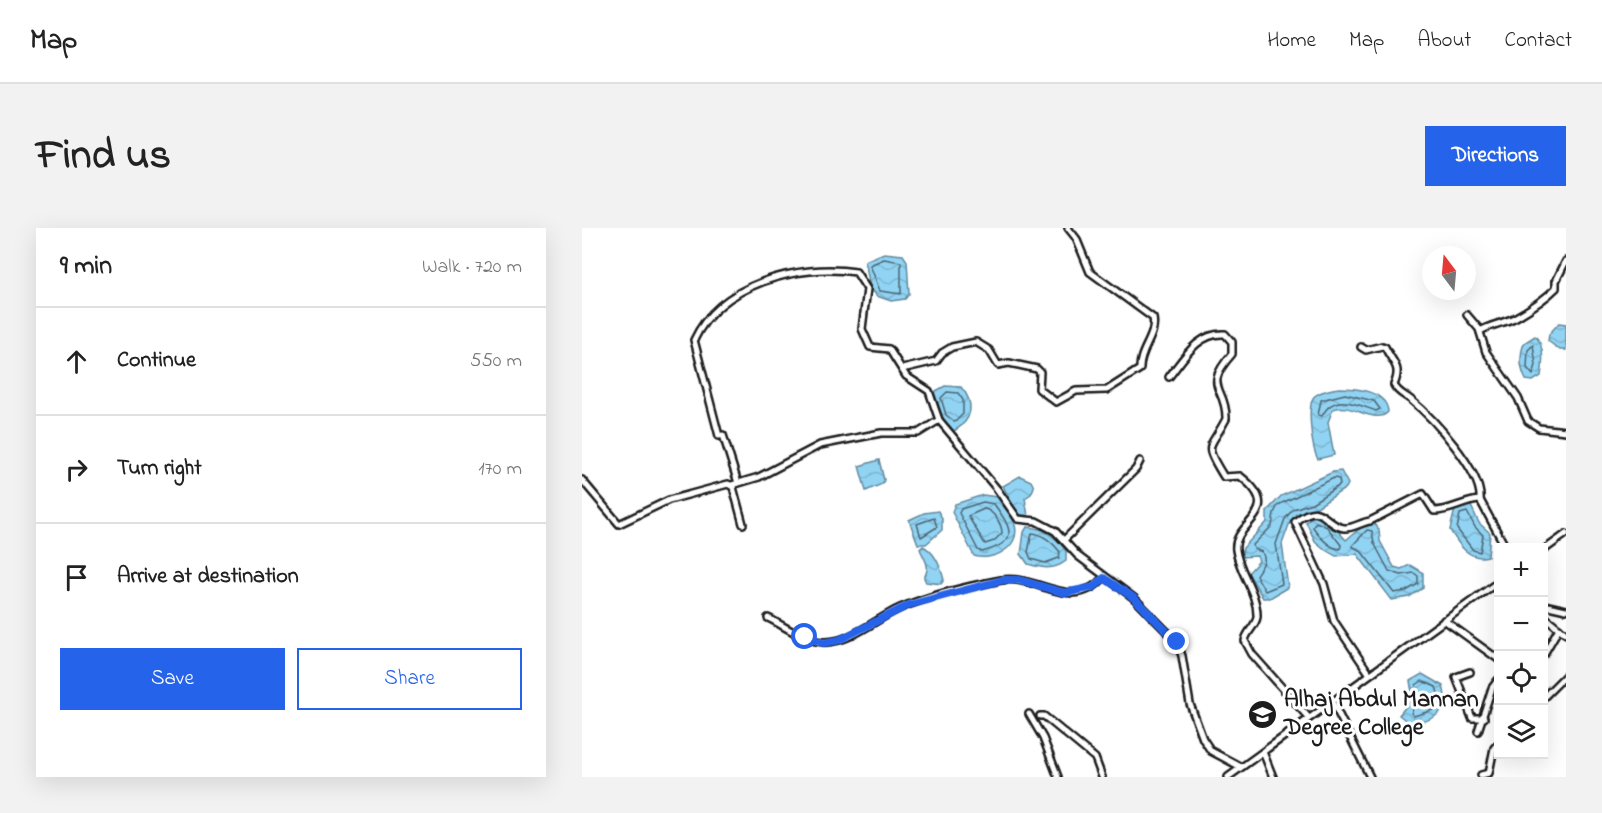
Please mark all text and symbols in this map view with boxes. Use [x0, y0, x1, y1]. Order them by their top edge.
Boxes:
text: Map [30, 21, 77, 62]
text: Home [1267, 26, 1316, 56]
text: Map [1349, 26, 1384, 56]
text: About [1417, 26, 1471, 56]
text: Contact [1504, 26, 1572, 56]
text: Find us [36, 126, 171, 187]
button: Directions [1425, 126, 1566, 186]
north arrow [1422, 246, 1476, 300]
text: 9 min [60, 248, 112, 286]
text: Walk · 720 m [422, 253, 522, 282]
icon: ahead [60, 345, 93, 378]
text: Continue [117, 345, 196, 377]
text: 550 m [470, 347, 522, 376]
icon: right [60, 453, 93, 486]
text: Turn right [117, 453, 202, 485]
text: 170 m [478, 455, 522, 484]
map controls [1494, 543, 1548, 759]
button: + [1494, 543, 1548, 597]
icon: arrive [60, 561, 93, 594]
text: Arrive at destination [117, 561, 299, 593]
button: − [1494, 597, 1548, 651]
route start [791, 623, 817, 649]
route end [1163, 628, 1189, 654]
button: Save [60, 648, 285, 710]
button: Share [297, 648, 522, 710]
button: locate [1494, 651, 1548, 705]
place label: Alhaj Abdul Mannan Degree College [1283, 683, 1479, 747]
school or university icon: Alhaj Abdul Mannan Degree College [1247, 698, 1279, 730]
button: layers [1494, 705, 1548, 759]

